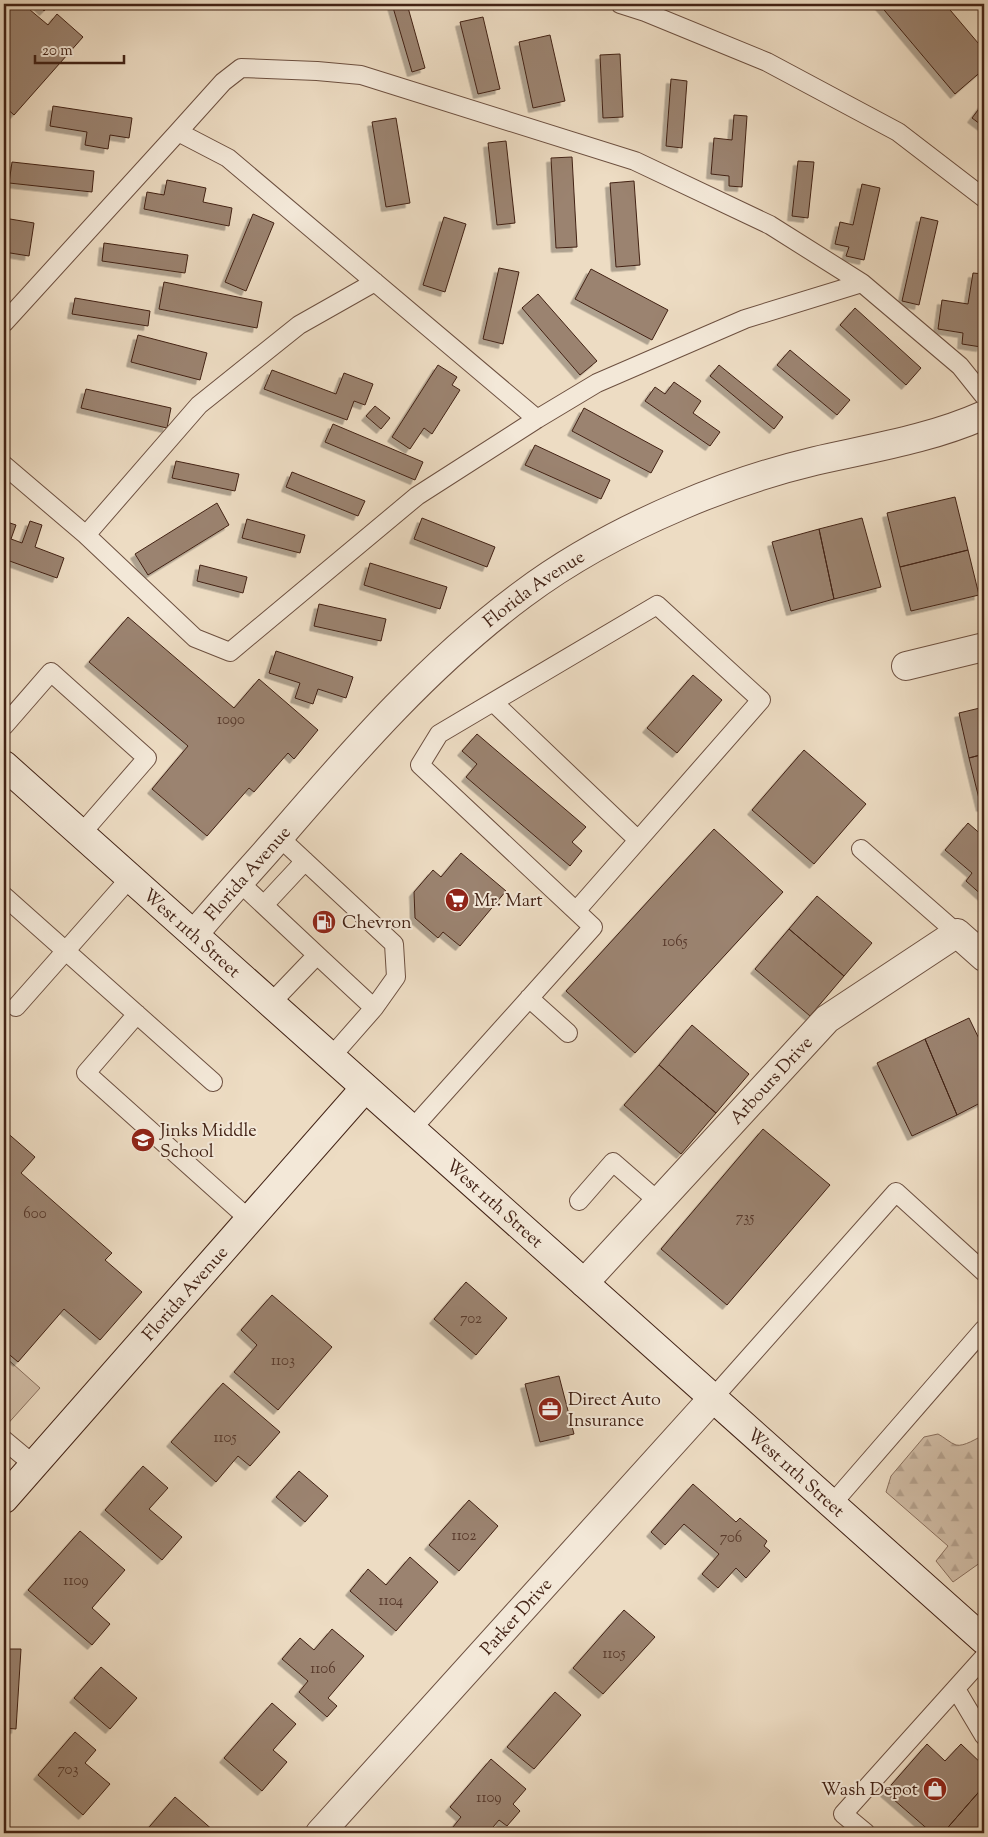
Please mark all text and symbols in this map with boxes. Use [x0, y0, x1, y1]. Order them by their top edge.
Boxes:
scale bar [35, 32, 124, 64]
text: 20 m [42, 41, 73, 62]
street label: Florida Avenue [479, 545, 590, 635]
house number: 1090 [217, 710, 245, 731]
street label: Florida Avenue [200, 821, 298, 928]
street label: West 11th Street [136, 884, 245, 985]
supermarket icon: Mr. Mart [444, 887, 470, 913]
place label: Mr. Mart [474, 889, 543, 915]
fuel station icon: Chevron [311, 909, 337, 935]
place label: Chevron [342, 911, 412, 937]
house number: 1065 [662, 932, 688, 953]
street label: Arbours Drive [725, 1031, 820, 1131]
place label: Jinks Middle School [159, 1119, 257, 1166]
school or university icon: Jinks Middle School [130, 1127, 156, 1153]
street label: West 11th Street [439, 1154, 548, 1255]
house number: 600 [23, 1204, 47, 1225]
house number: 735 [736, 1208, 754, 1229]
street label: Florida Avenue [137, 1241, 235, 1348]
house number: 702 [460, 1309, 482, 1330]
house number: 1103 [271, 1351, 295, 1372]
place label: Direct Auto Insurance [568, 1388, 661, 1435]
office icon: Direct Auto Insurance [537, 1396, 563, 1422]
street label: West 11th Street [740, 1423, 849, 1524]
house number: 1105 [213, 1428, 237, 1449]
house number: 1102 [452, 1526, 476, 1547]
house number: 706 [720, 1528, 742, 1549]
house number: 1109 [63, 1571, 89, 1592]
street label: Parker Drive [475, 1573, 559, 1662]
house number: 1104 [379, 1591, 404, 1612]
house number: 1105 [602, 1644, 626, 1665]
house number: 1106 [310, 1659, 336, 1680]
house number: 703 [57, 1760, 79, 1781]
shop icon: Wash Depot [922, 1776, 948, 1802]
place label: Wash Depot [821, 1778, 918, 1804]
house number: 1109 [476, 1788, 502, 1809]

